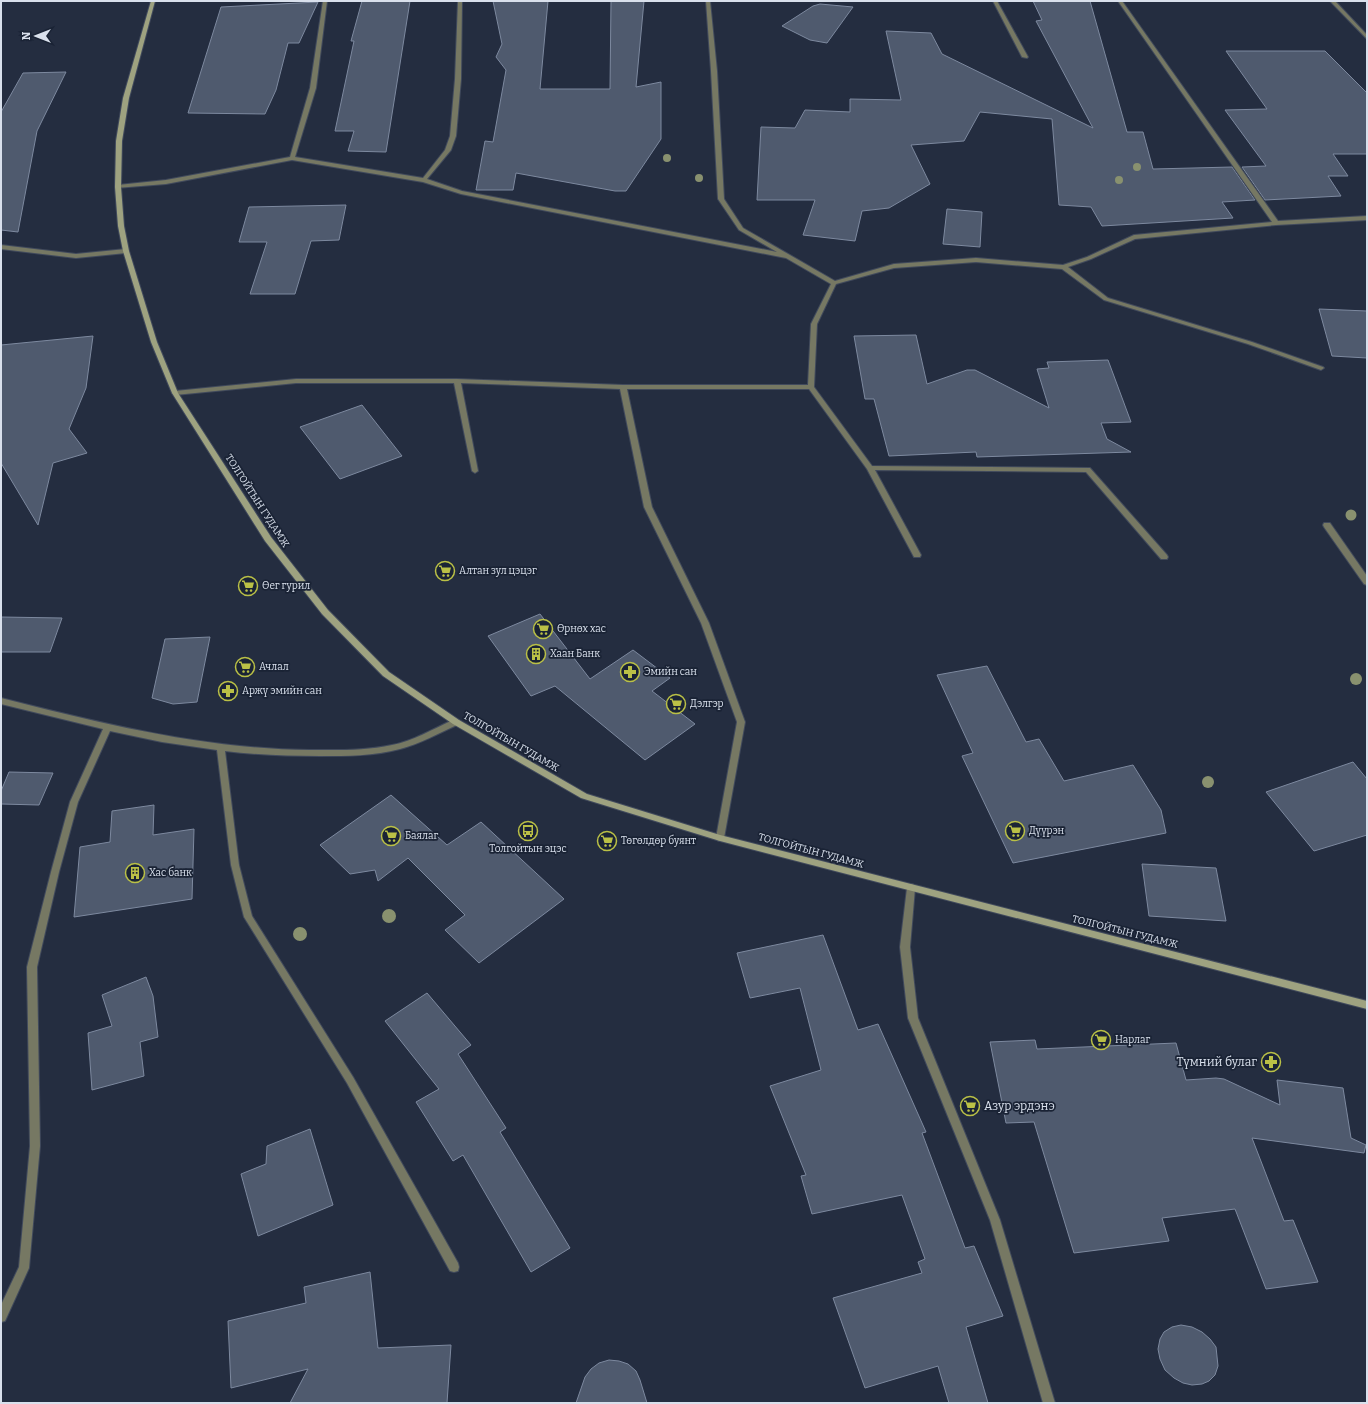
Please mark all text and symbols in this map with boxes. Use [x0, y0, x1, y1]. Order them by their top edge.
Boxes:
north arrow [16, 16, 56, 56]
text: N [20, 31, 33, 40]
street label: ТОЛГОЙТЫН ГУДАМЖ [222, 452, 292, 550]
supermarket icon: Алтан зул цэцэг [434, 560, 456, 582]
place label: Алтан зул цэцэг [459, 565, 537, 577]
supermarket icon: Өег гурил [237, 575, 259, 597]
place label: Өег гурил [262, 580, 310, 592]
supermarket icon: Өрнөх хас [532, 618, 554, 640]
place label: Өрнөх хас [557, 623, 606, 635]
building icon: Хаан Банк [525, 643, 547, 665]
place label: Хаан Банк [550, 648, 600, 660]
supermarket icon: Ачлал [234, 656, 256, 678]
place label: Ачлал [259, 661, 289, 673]
pharmacy icon: Эмийн сан [619, 661, 641, 683]
place label: Эмийн сан [644, 666, 697, 678]
pharmacy icon: Аржү эмийн сан [217, 680, 239, 702]
place label: Аржү эмийн сан [242, 685, 322, 697]
supermarket icon: Дэлгэр [665, 693, 687, 715]
place label: Дэлгэр [690, 698, 724, 710]
street label: ТОЛГОЙТЫН ГУДАМЖ [461, 709, 562, 774]
bus stop icon: Толгойтын эцэс [517, 820, 539, 842]
supermarket icon: Дүүрэн [1004, 820, 1026, 842]
supermarket icon: Баялаг [380, 825, 402, 847]
place label: Дүүрэн [1029, 825, 1065, 837]
place label: Баялаг [405, 830, 438, 842]
supermarket icon: Төгөлдөр буянт [596, 830, 618, 852]
street label: ТОЛГОЙТЫН ГУДАМЖ [757, 830, 865, 871]
place label: Төгөлдөр буянт [621, 834, 696, 847]
place label: Толгойтын эцэс [489, 843, 567, 855]
building icon: Хас банк [124, 862, 146, 884]
place label: Хас банк [149, 866, 192, 879]
street label: ТОЛГОЙТЫН ГУДАМЖ [1071, 912, 1179, 951]
supermarket icon: Нарлаг [1090, 1029, 1112, 1051]
place label: Нарлаг [1115, 1034, 1151, 1046]
pharmacy icon: Түмний булаг [1260, 1051, 1282, 1073]
place label: Түмний булаг [1176, 1055, 1257, 1069]
supermarket icon: Азур эрдэнэ [959, 1095, 981, 1117]
place label: Азур эрдэнэ [984, 1099, 1055, 1113]

